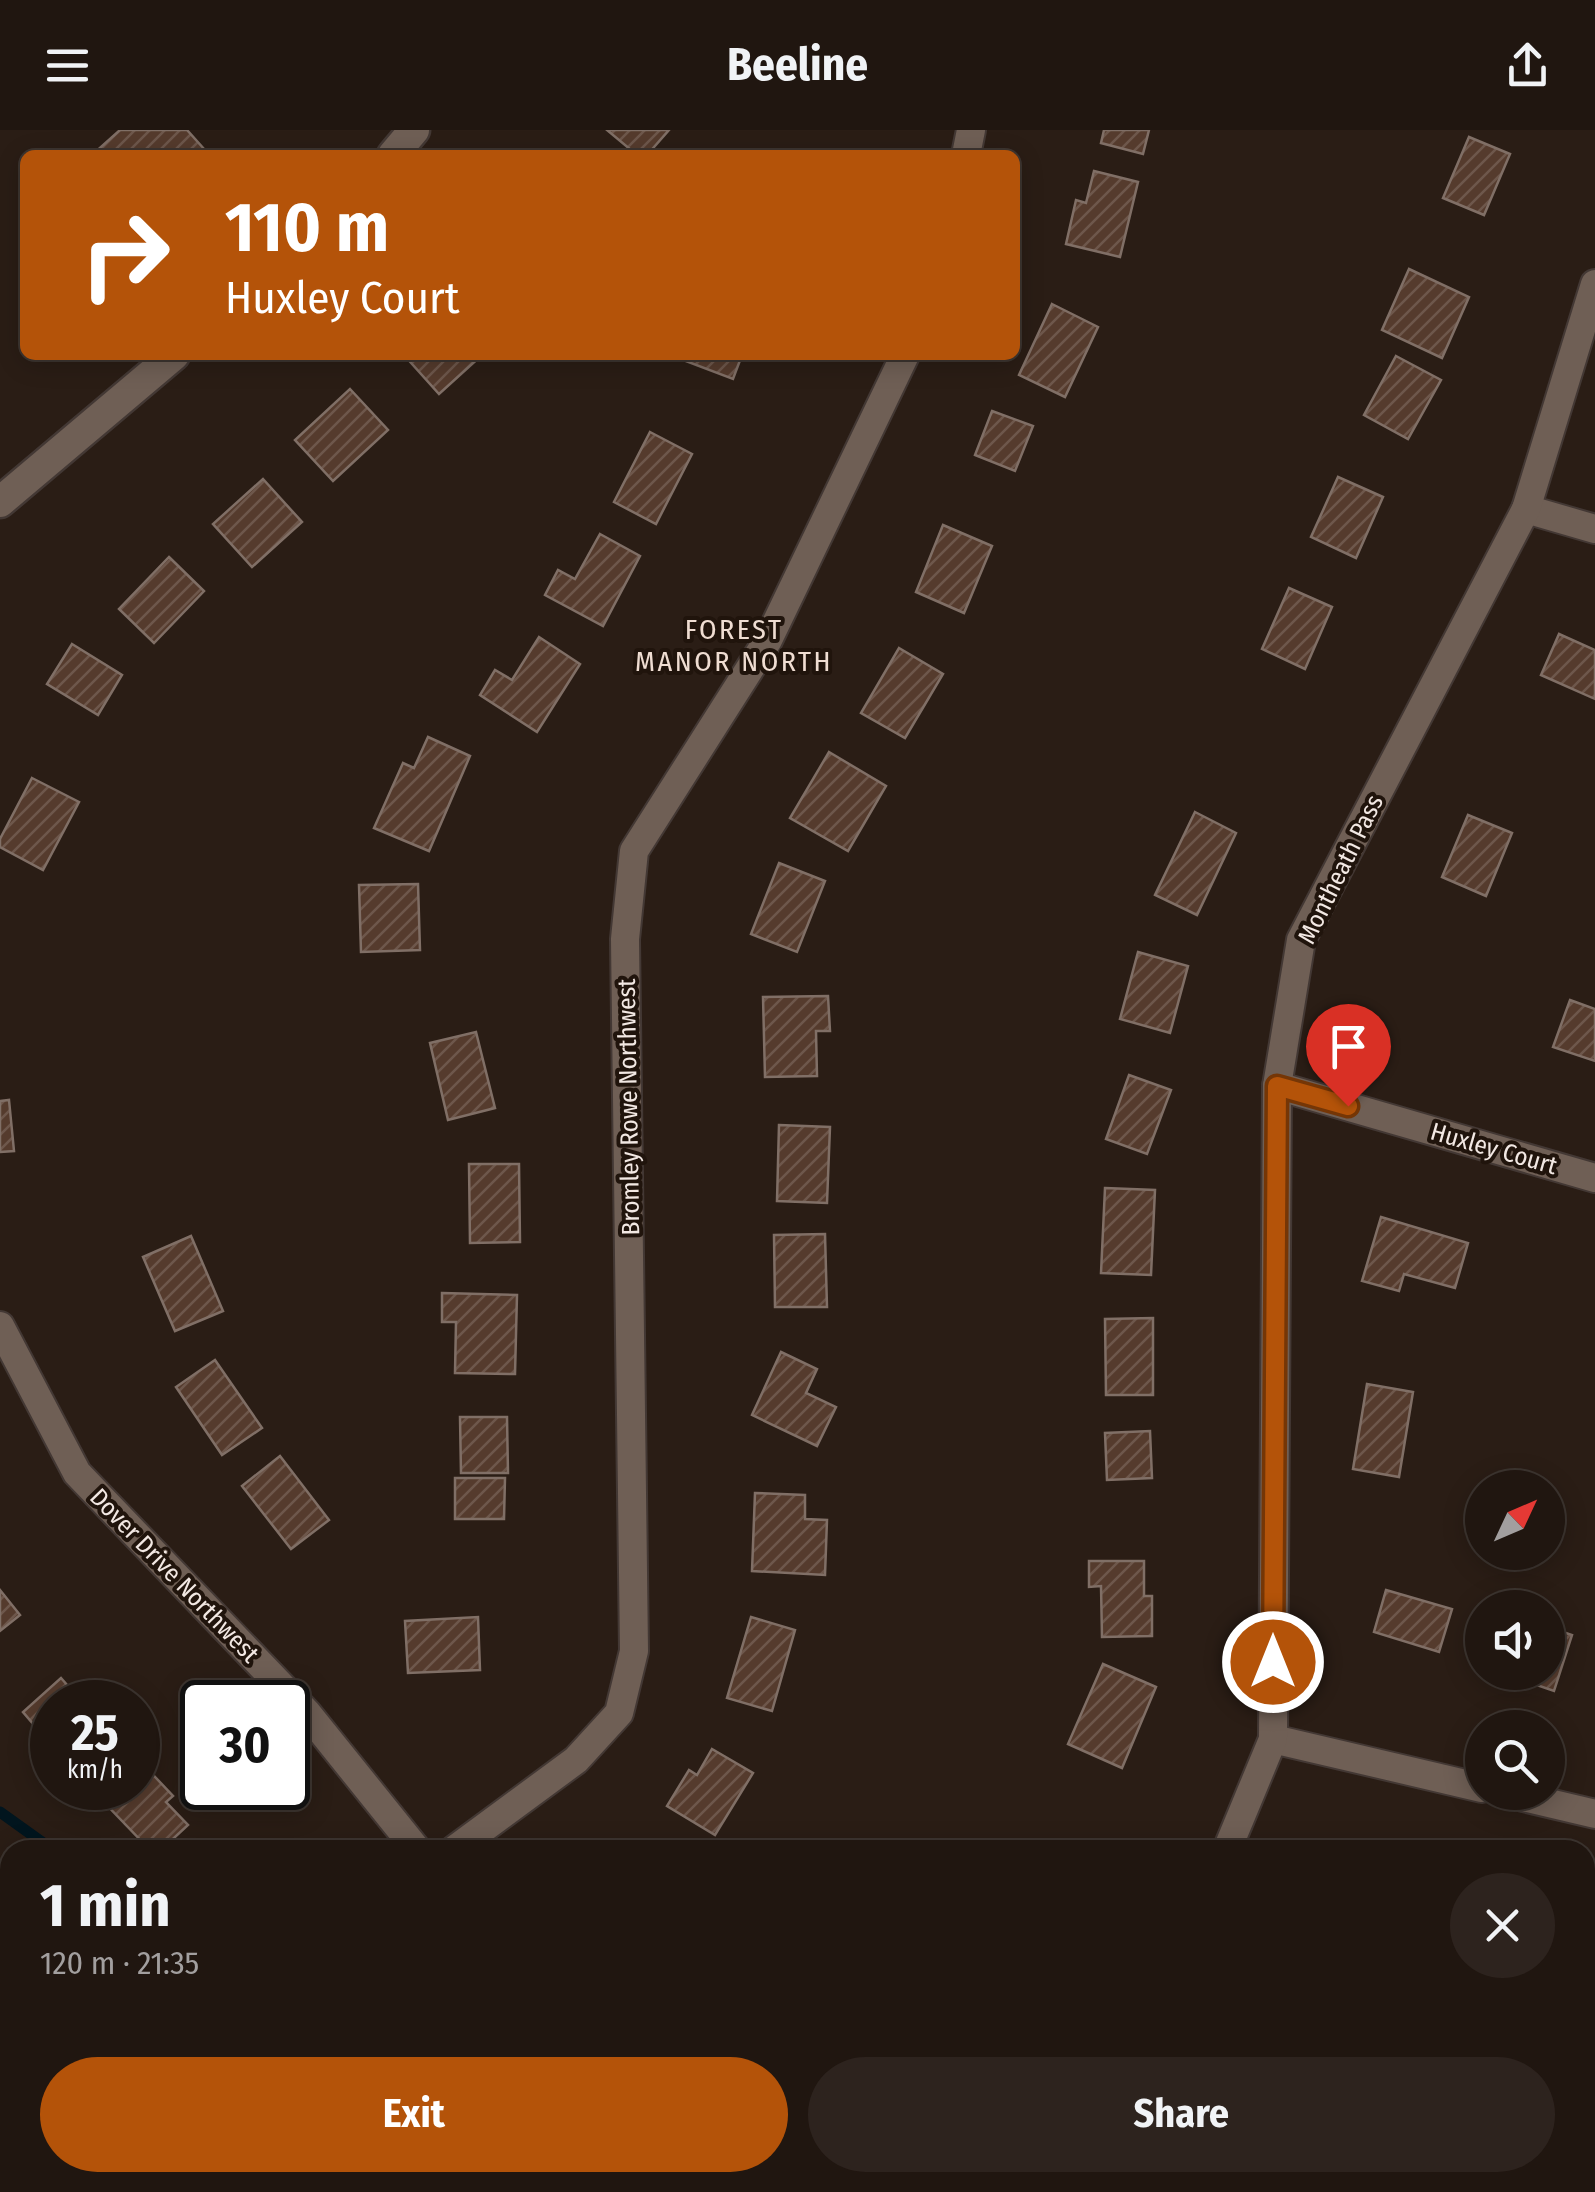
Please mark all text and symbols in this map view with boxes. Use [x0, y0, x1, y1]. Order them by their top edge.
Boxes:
icon: menu [40, 38, 95, 93]
text: Beeline [727, 38, 868, 92]
icon: share [1500, 38, 1555, 93]
text: 110 m [225, 186, 389, 270]
icon: right [60, 190, 190, 320]
text: Huxley Court [225, 271, 459, 325]
district label: FOREST MANOR NORTH [635, 613, 833, 678]
street label: Montheath Pass [1292, 790, 1390, 949]
street label: Bromley Rowe Northwest [612, 978, 646, 1236]
pin [1306, 1004, 1391, 1107]
icon: arrive [1321, 1019, 1376, 1074]
street label: Huxley Court [1427, 1117, 1561, 1182]
north arrow [1465, 1470, 1565, 1570]
map controls [1465, 1470, 1565, 1810]
street label: Dover Drive Northwest [83, 1482, 266, 1670]
button: sound [1465, 1590, 1565, 1690]
position arrow [1221, 1610, 1325, 1714]
speed limit sign: 30 [180, 1680, 310, 1810]
text: 25 [71, 1703, 119, 1763]
button: search [1465, 1710, 1565, 1810]
text: km/h [67, 1755, 123, 1785]
text: 1 min [40, 1870, 171, 1942]
button: close [1450, 1873, 1555, 1978]
text: 120 m · 21:35 [40, 1944, 199, 1982]
button: Exit [40, 2057, 788, 2172]
button: Share [808, 2057, 1555, 2172]

